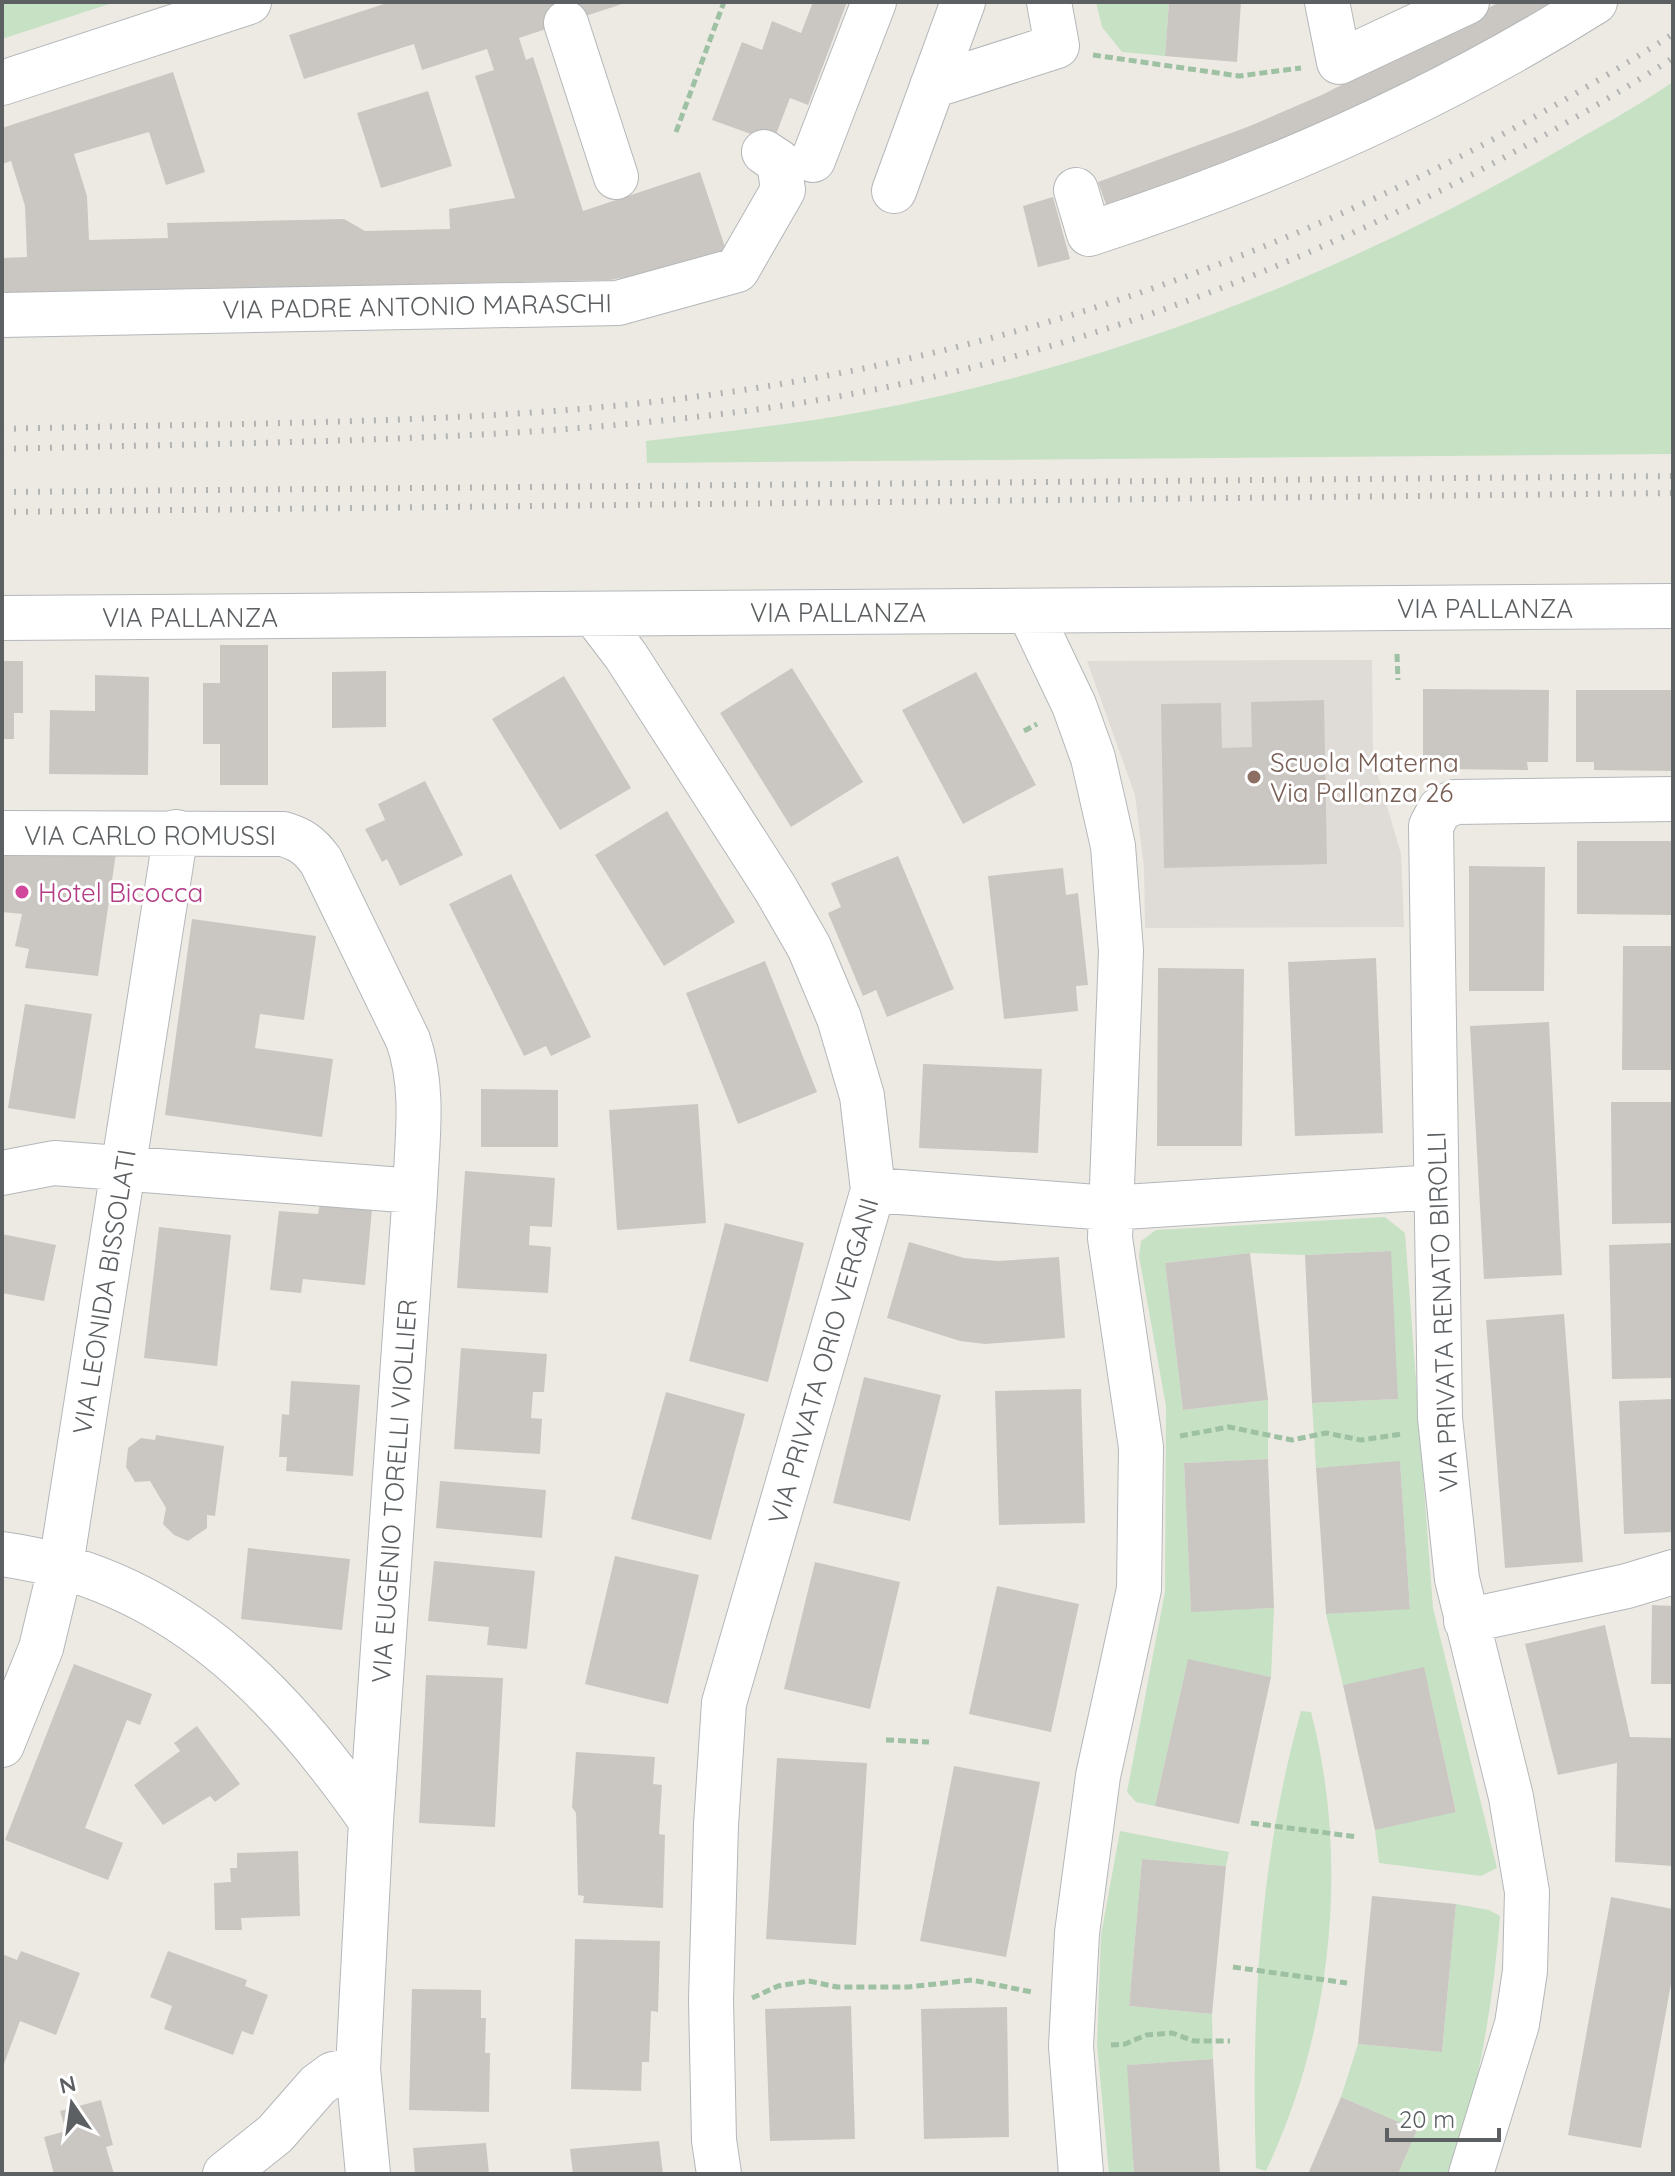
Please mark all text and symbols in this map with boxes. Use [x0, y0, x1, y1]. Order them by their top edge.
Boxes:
street label: VIA PADRE ANTONIO MARASCHI [222, 286, 612, 326]
street label: VIA PALLANZA [1397, 592, 1573, 625]
street label: VIA PALLANZA [750, 596, 926, 629]
street label: VIA PALLANZA [102, 601, 278, 634]
place label: Scuola Materna Via Pallanza 26 [1270, 746, 1459, 809]
marker: Scuola Materna Via Pallanza 26 [1245, 768, 1263, 786]
street label: VIA CARLO ROMUSSI [24, 819, 276, 852]
place label: Hotel Bicocca [38, 876, 203, 909]
marker: Hotel Bicocca [13, 883, 31, 901]
street label: VIA PRIVATA RENATO BIROLLI [1419, 1131, 1465, 1493]
street label: VIA LEONIDA BISSOLATI [65, 1147, 143, 1437]
street label: VIA PRIVATA ORIO VERGANI [761, 1194, 885, 1528]
street label: VIA EUGENIO TORELLI VIOLLIER [364, 1298, 424, 1684]
north arrow [32, 2064, 112, 2144]
text: N [56, 2069, 79, 2100]
scale bar [1387, 2092, 1499, 2142]
text: 20 m [1399, 2104, 1455, 2134]

